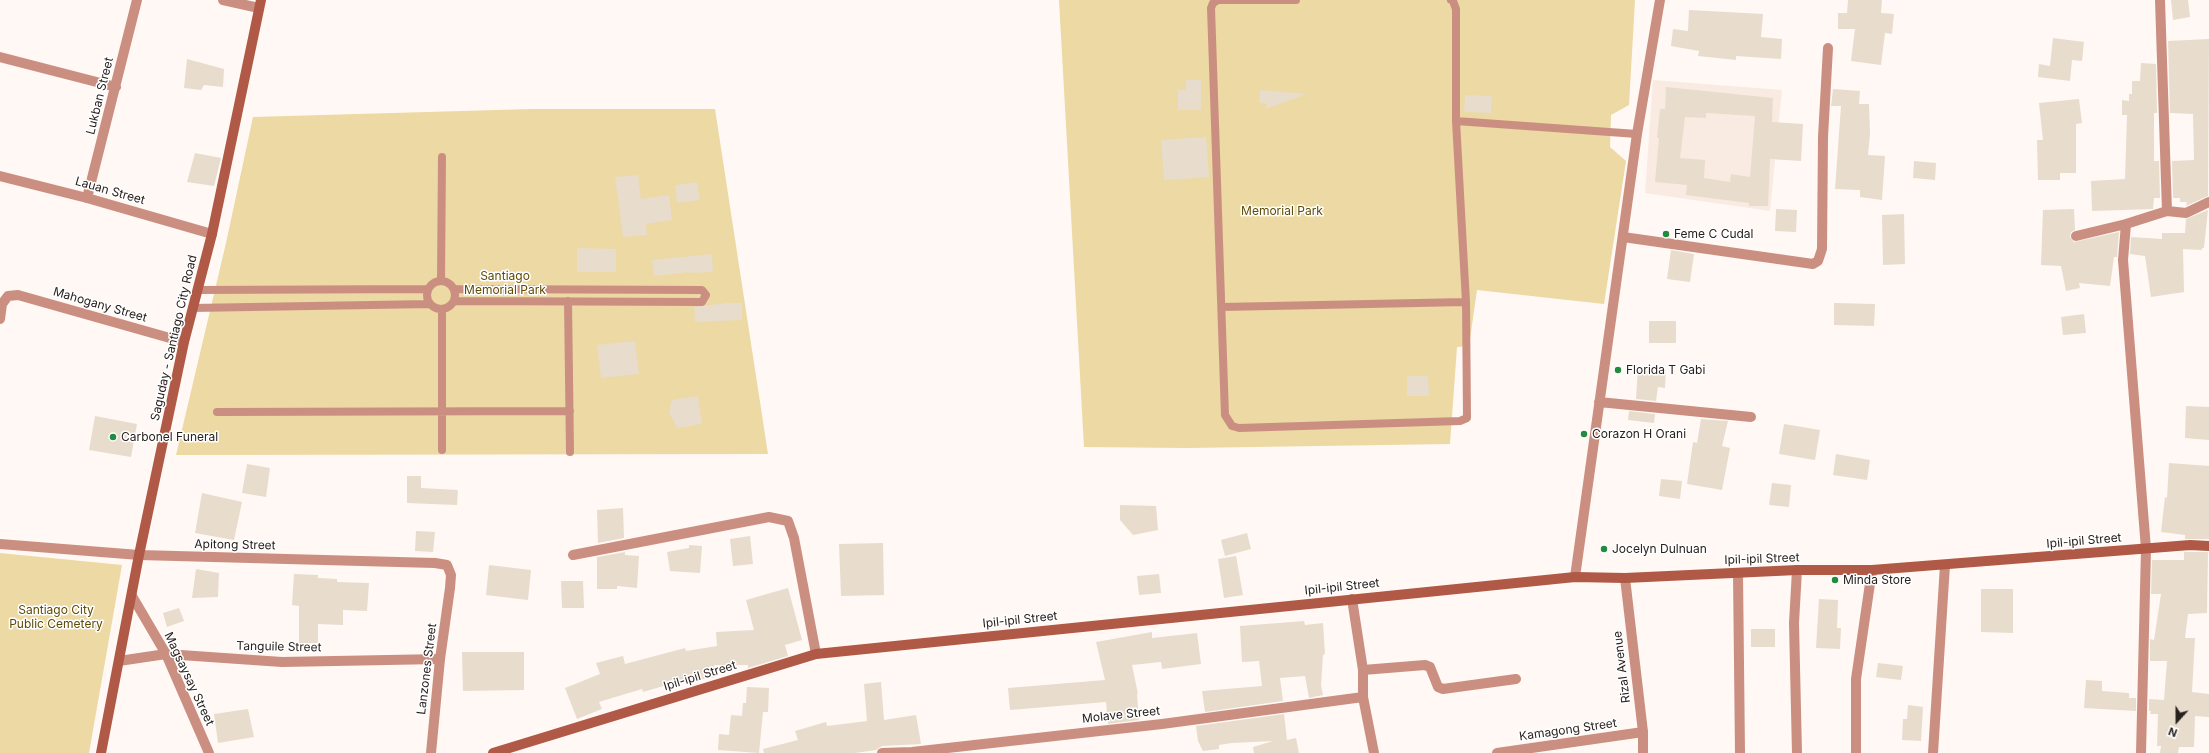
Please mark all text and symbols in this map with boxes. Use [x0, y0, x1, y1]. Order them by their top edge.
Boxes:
street label: Lukban Street [83, 56, 117, 136]
street label: Lauan Street [74, 174, 146, 208]
park label: Memorial Park [1241, 204, 1323, 218]
place label: Feme C Cudal [1674, 227, 1753, 241]
marker: Feme C Cudal [1661, 229, 1671, 239]
street label: Saguday - Santiago City Road [148, 254, 200, 422]
park label: Santiago Memorial Park [464, 269, 546, 297]
street label: Mahogany Street [51, 285, 149, 325]
place label: Florida T Gabi [1626, 363, 1705, 377]
marker: Florida T Gabi [1613, 365, 1623, 375]
place label: Corazon H Orani [1592, 427, 1686, 441]
marker: Corazon H Orani [1579, 429, 1589, 439]
place label: Carbonel Funeral [121, 430, 218, 444]
marker: Carbonel Funeral [108, 432, 118, 442]
street label: Ipil-ipil Street [2046, 531, 2122, 551]
street label: Apitong Street [194, 537, 276, 553]
place label: Jocelyn Dulnuan [1612, 542, 1707, 556]
marker: Jocelyn Dulnuan [1599, 544, 1609, 554]
street label: Ipil-ipil Street [1724, 550, 1800, 568]
place label: Minda Store [1843, 573, 1911, 587]
marker: Minda Store [1830, 575, 1840, 585]
street label: Ipil-ipil Street [1304, 576, 1380, 598]
park label: Santiago City Public Cemetery [9, 603, 103, 631]
street label: Ipil-ipil Street [982, 609, 1058, 631]
street label: Lanzones Street [414, 623, 440, 715]
street label: Magsaysay Street [161, 630, 217, 728]
street label: Rizal Avenue [1610, 630, 1634, 704]
street label: Tanguile Street [236, 639, 322, 655]
street label: Ipil-ipil Street [662, 658, 738, 694]
north arrow [2157, 701, 2197, 741]
street label: Molave Street [1081, 704, 1161, 726]
street label: Kamagong Street [1518, 716, 1618, 744]
text: N [2166, 724, 2179, 740]

